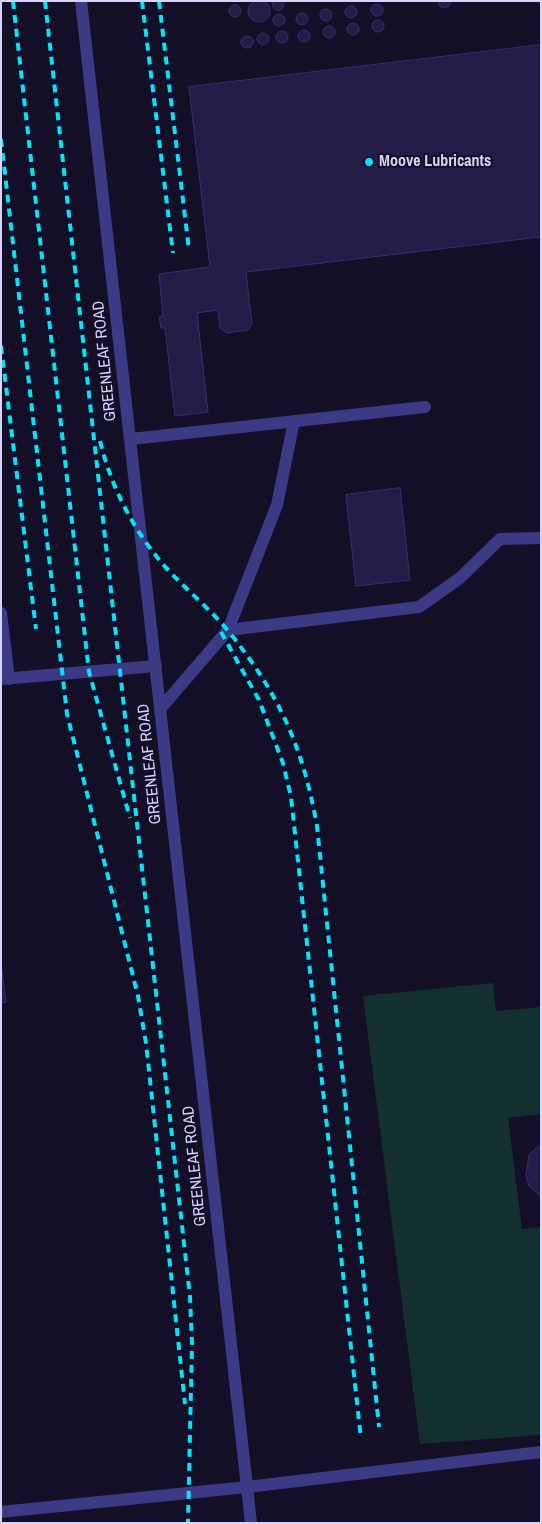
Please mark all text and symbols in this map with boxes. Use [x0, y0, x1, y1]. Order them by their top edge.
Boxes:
place label: Moove Lubricants [379, 152, 491, 172]
marker: Moove Lubricants [363, 156, 375, 168]
street label: GREENLEAF ROAD [89, 300, 121, 422]
street label: GREENLEAF ROAD [134, 703, 166, 825]
street label: GREENLEAF ROAD [179, 1105, 211, 1227]

